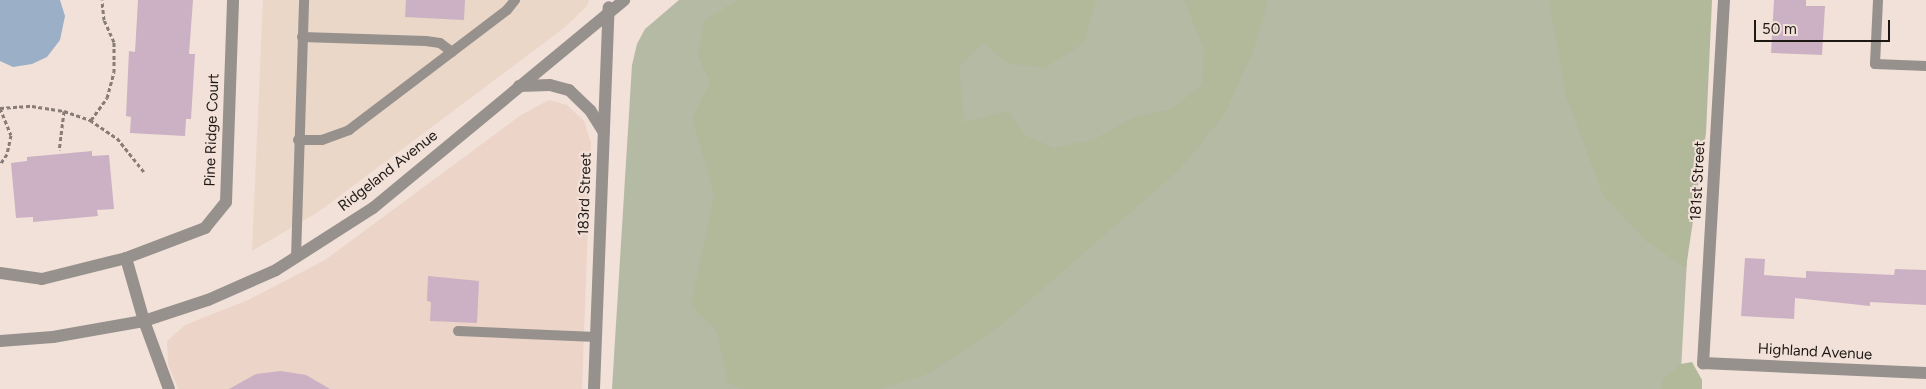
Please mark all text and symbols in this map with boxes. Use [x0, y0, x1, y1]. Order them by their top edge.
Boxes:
scale bar [1756, 10, 1892, 42]
text: 50 m [1762, 20, 1797, 38]
street label: Pine Ridge Court [201, 73, 223, 187]
street label: Ridgeland Avenue [335, 127, 441, 215]
street label: 181st Street [1687, 141, 1709, 221]
street label: 183rd Street [575, 152, 595, 236]
street label: Highland Avenue [1757, 340, 1873, 364]

